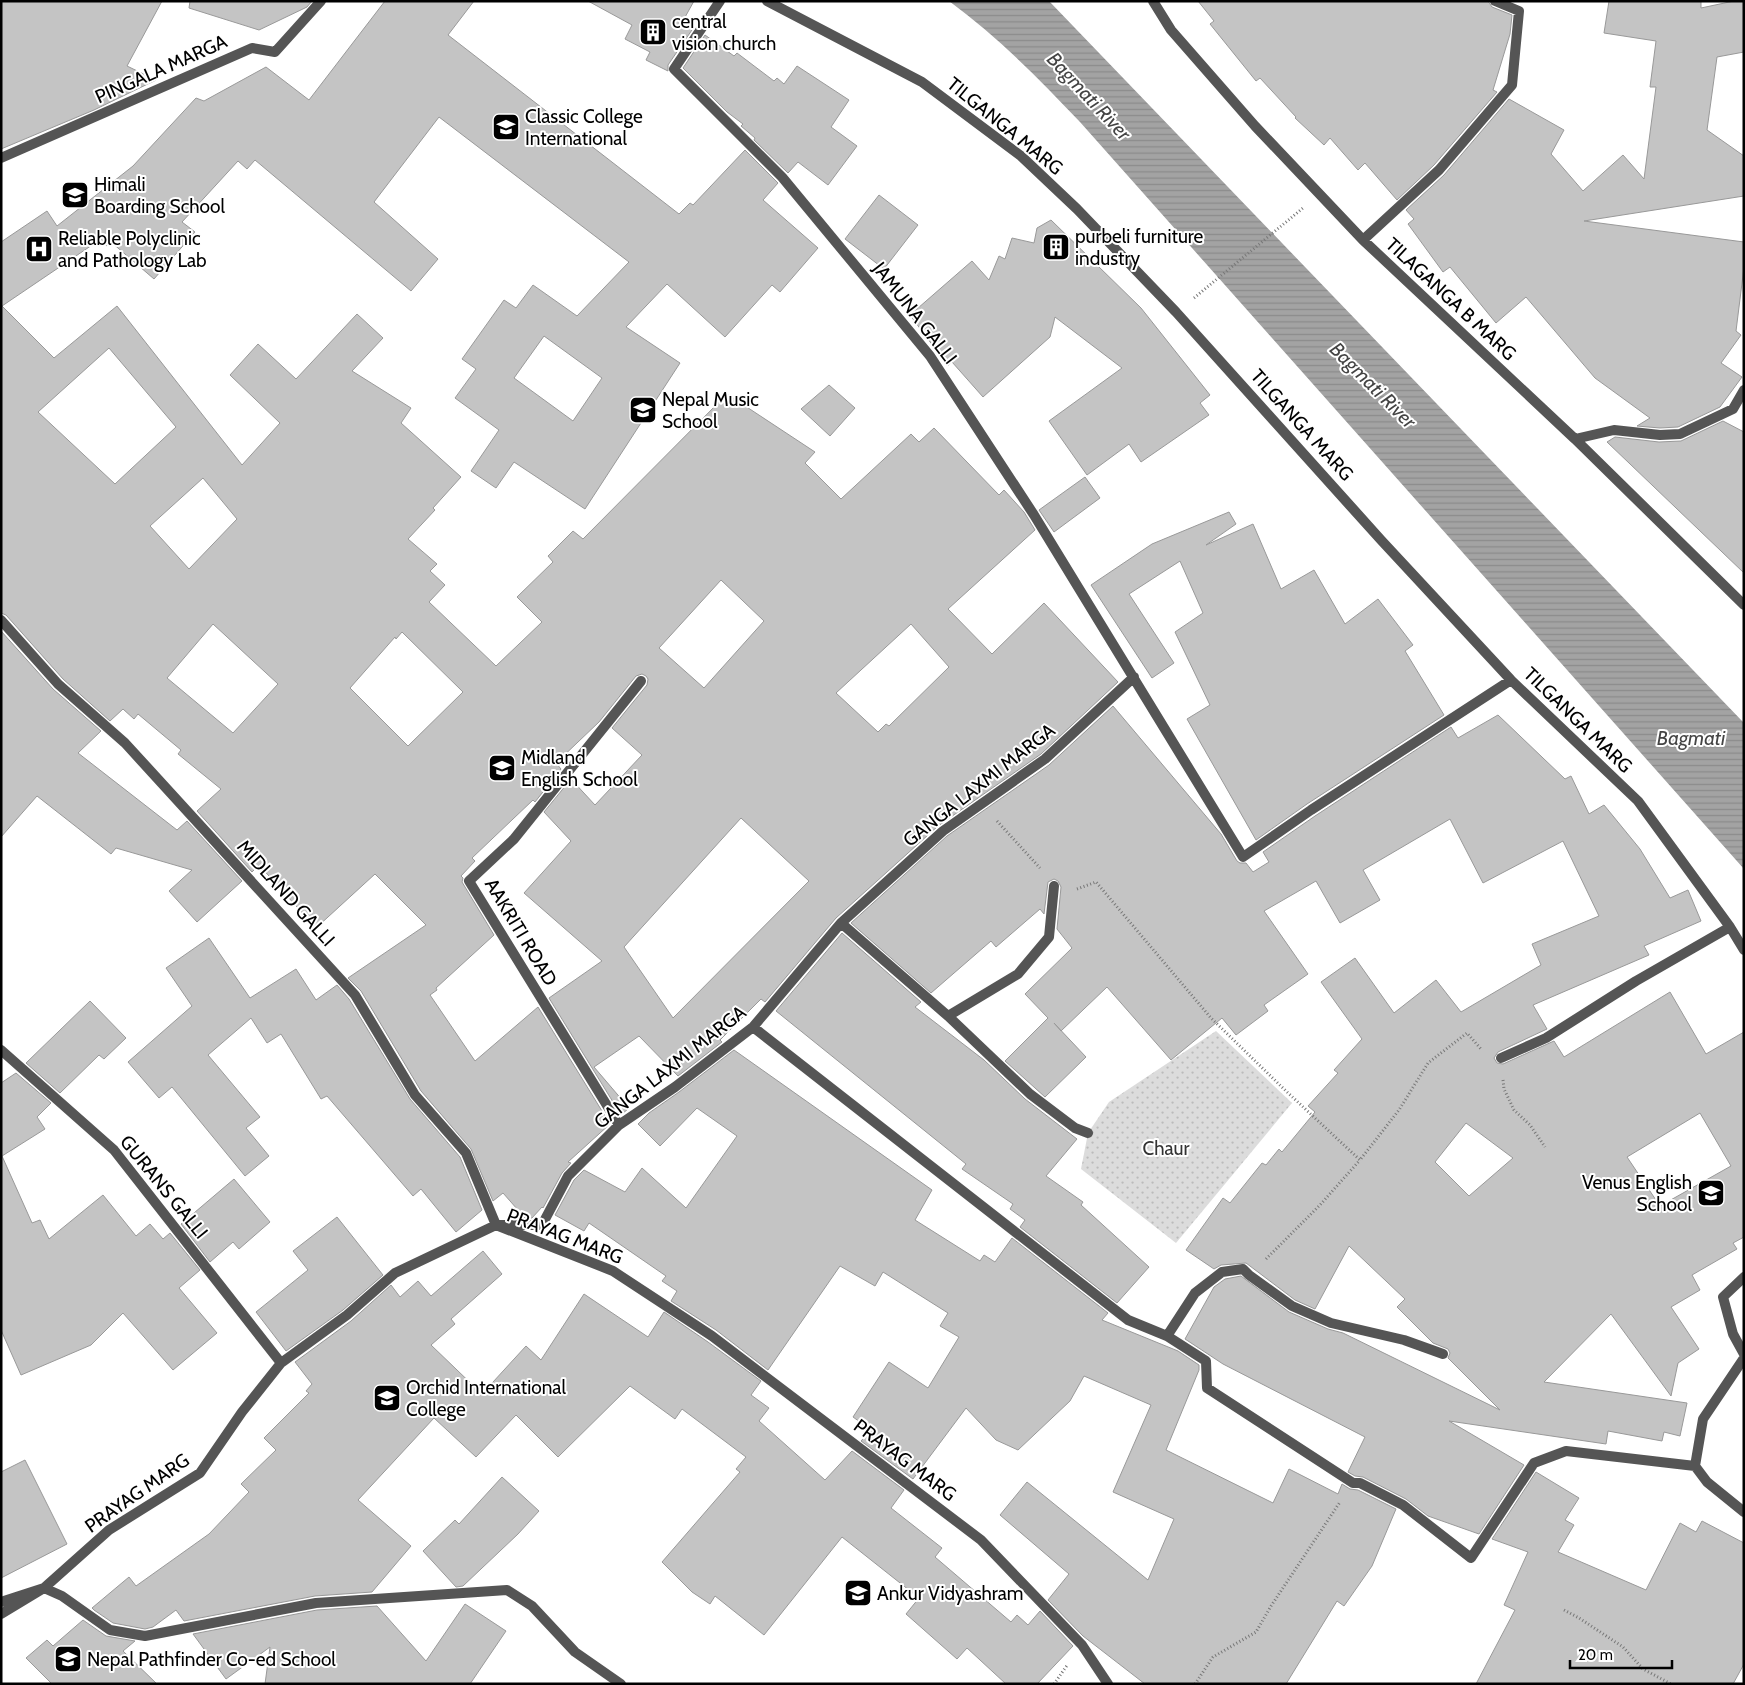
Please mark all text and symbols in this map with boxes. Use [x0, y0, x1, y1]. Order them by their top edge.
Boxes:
place label: central vision church [672, 10, 776, 55]
building icon: central vision church [638, 17, 668, 47]
street label: PINGALA MARGA [91, 29, 231, 108]
water label: Bagmati River [1042, 47, 1136, 146]
street label: TILGANGA MARG [943, 72, 1067, 180]
place label: Classic College International [525, 105, 643, 150]
school or university icon: Classic College International [491, 112, 521, 142]
place label: Himali Boarding School [94, 173, 226, 218]
school or university icon: Himali Boarding School [60, 180, 90, 210]
place label: purbeli furniture industry [1075, 225, 1204, 270]
place label: Reliable Polyclinic and Pathology Lab [58, 227, 207, 272]
building icon: purbeli furniture industry [1041, 232, 1071, 262]
street label: TILAGANGA B MARG [1381, 233, 1521, 365]
hospital icon: Reliable Polyclinic and Pathology Lab [24, 234, 54, 264]
street label: JAMUNA GALLI [867, 257, 962, 369]
water label: Bagmati River [1325, 337, 1422, 434]
street label: TILGANGA MARG [1246, 365, 1358, 485]
place label: Nepal Music School [662, 388, 759, 433]
school or university icon: Nepal Music School [628, 395, 658, 425]
street label: TILGANGA MARG [1519, 662, 1637, 778]
street label: GANGA LAXMI MARGA [898, 718, 1060, 852]
water label: Bagmati [1657, 726, 1726, 750]
place label: Midland English School [521, 746, 638, 791]
school or university icon: Midland English School [487, 753, 517, 783]
street label: MIDLAND GALLI [232, 835, 340, 951]
street label: AAKRITI ROAD [480, 874, 562, 990]
street label: GANGA LAXMI MARGA [589, 1000, 751, 1134]
street label: GURANS GALLI [115, 1130, 213, 1244]
park label: Chaur [1142, 1137, 1190, 1160]
place label: Venus English School [1582, 1171, 1693, 1216]
school or university icon: Venus English School [1696, 1178, 1726, 1208]
street label: PRAYAG MARG [504, 1203, 626, 1269]
place label: Orchid International College [406, 1376, 566, 1421]
school or university icon: Orchid International College [372, 1383, 402, 1413]
street label: PRAYAG MARG [849, 1414, 961, 1506]
street label: PRAYAG MARG [80, 1449, 194, 1537]
school or university icon: Ankur Vidyashram [843, 1578, 873, 1608]
place label: Ankur Vidyashram [877, 1582, 1024, 1605]
scale bar [1570, 1638, 1672, 1670]
school or university icon: Nepal Pathfinder Co-ed School [53, 1644, 83, 1674]
text: 20 m [1578, 1646, 1613, 1664]
place label: Nepal Pathfinder Co-ed School [87, 1648, 336, 1671]

